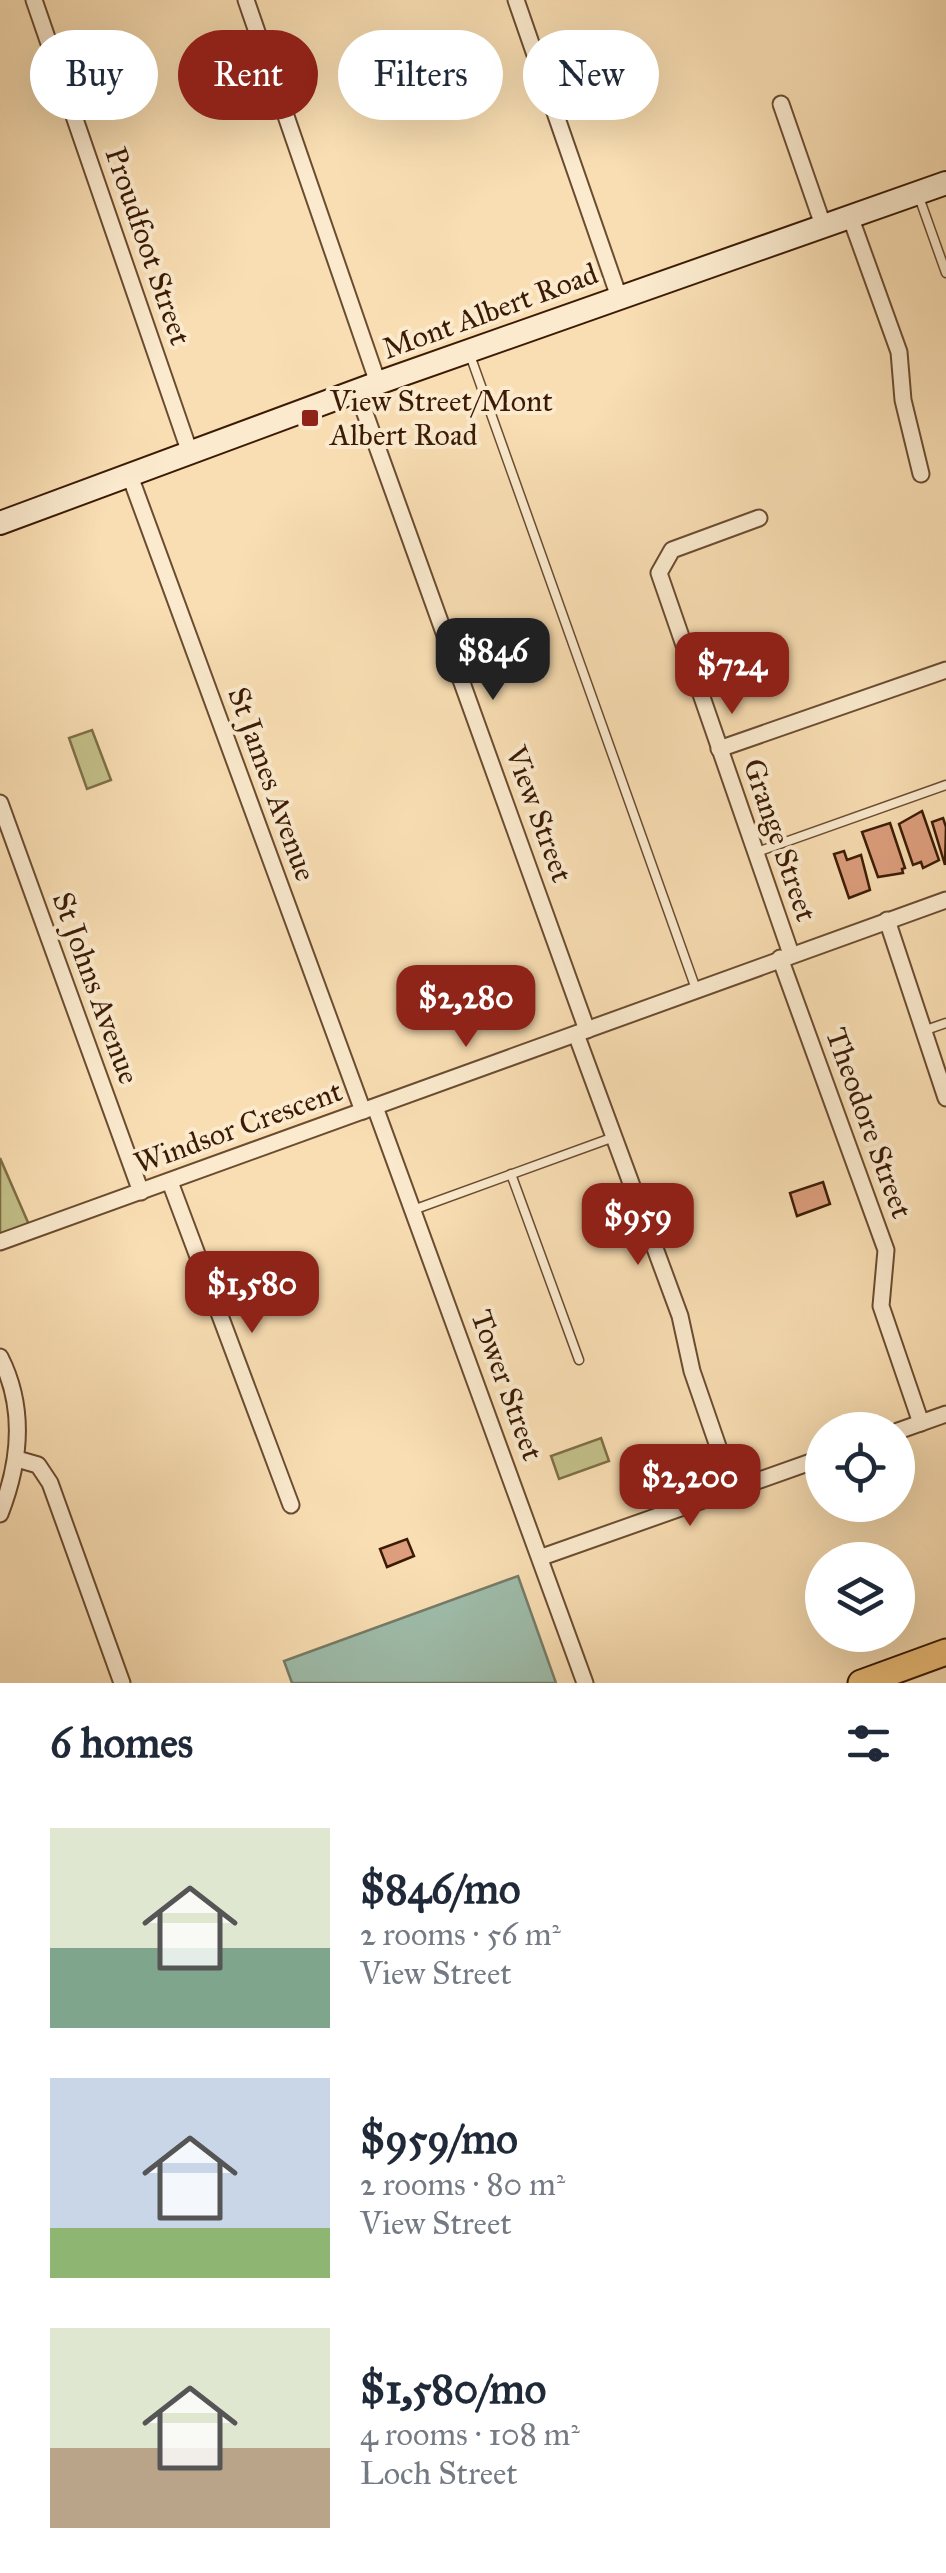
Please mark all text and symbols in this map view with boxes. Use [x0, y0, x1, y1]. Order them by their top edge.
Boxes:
chip: Buy [30, 30, 158, 120]
chip: Rent [178, 30, 318, 120]
chip: Filters [338, 30, 503, 120]
chip: New [523, 30, 659, 120]
street label: Proudfoot Street [97, 142, 199, 350]
street label: Mont Albert Road [377, 255, 603, 367]
place label: View Street/Mont Albert Road [328, 383, 553, 453]
marker: View Street/Mont Albert Road [299, 407, 321, 429]
pin: $846 [434, 618, 552, 703]
text: $846 [458, 631, 528, 670]
pin: $724 [673, 632, 791, 717]
text: $724 [697, 645, 767, 684]
street label: St James Avenue [220, 682, 324, 886]
street label: View Street [497, 740, 580, 887]
street label: Grange Street [735, 754, 825, 926]
street label: St Johns Avenue [45, 887, 147, 1089]
pin: $2,280 [385, 965, 547, 1050]
text: $2,280 [418, 978, 514, 1017]
street label: Theodore Street [818, 1023, 920, 1223]
street label: Windsor Crescent [129, 1073, 347, 1181]
pin: $959 [579, 1183, 697, 1268]
text: $959 [604, 1196, 672, 1235]
pin: $1,580 [171, 1251, 333, 1336]
text: $1,580 [207, 1264, 297, 1303]
street label: Tower Street [463, 1305, 551, 1465]
map controls [805, 1412, 915, 1652]
button: locate [805, 1412, 915, 1522]
pin: $2,200 [609, 1444, 771, 1529]
text: $2,200 [642, 1457, 738, 1496]
button: layers [805, 1542, 915, 1652]
icon: filters [841, 1716, 896, 1771]
text: 6 homes [50, 1717, 193, 1769]
text: $846/mo [360, 1863, 520, 1915]
icon: home [130, 1868, 250, 1988]
text: 2 rooms · 56 m² [360, 1915, 561, 1954]
text: View Street [360, 1954, 512, 1993]
text: $959/mo [360, 2113, 518, 2165]
icon: home [130, 2118, 250, 2238]
text: 2 rooms · 80 m² [360, 2165, 565, 2204]
text: View Street [360, 2204, 512, 2243]
text: $1,580/mo [360, 2363, 546, 2415]
icon: home [130, 2368, 250, 2488]
text: 4 rooms · 108 m² [360, 2415, 580, 2454]
text: Loch Street [360, 2454, 518, 2493]

